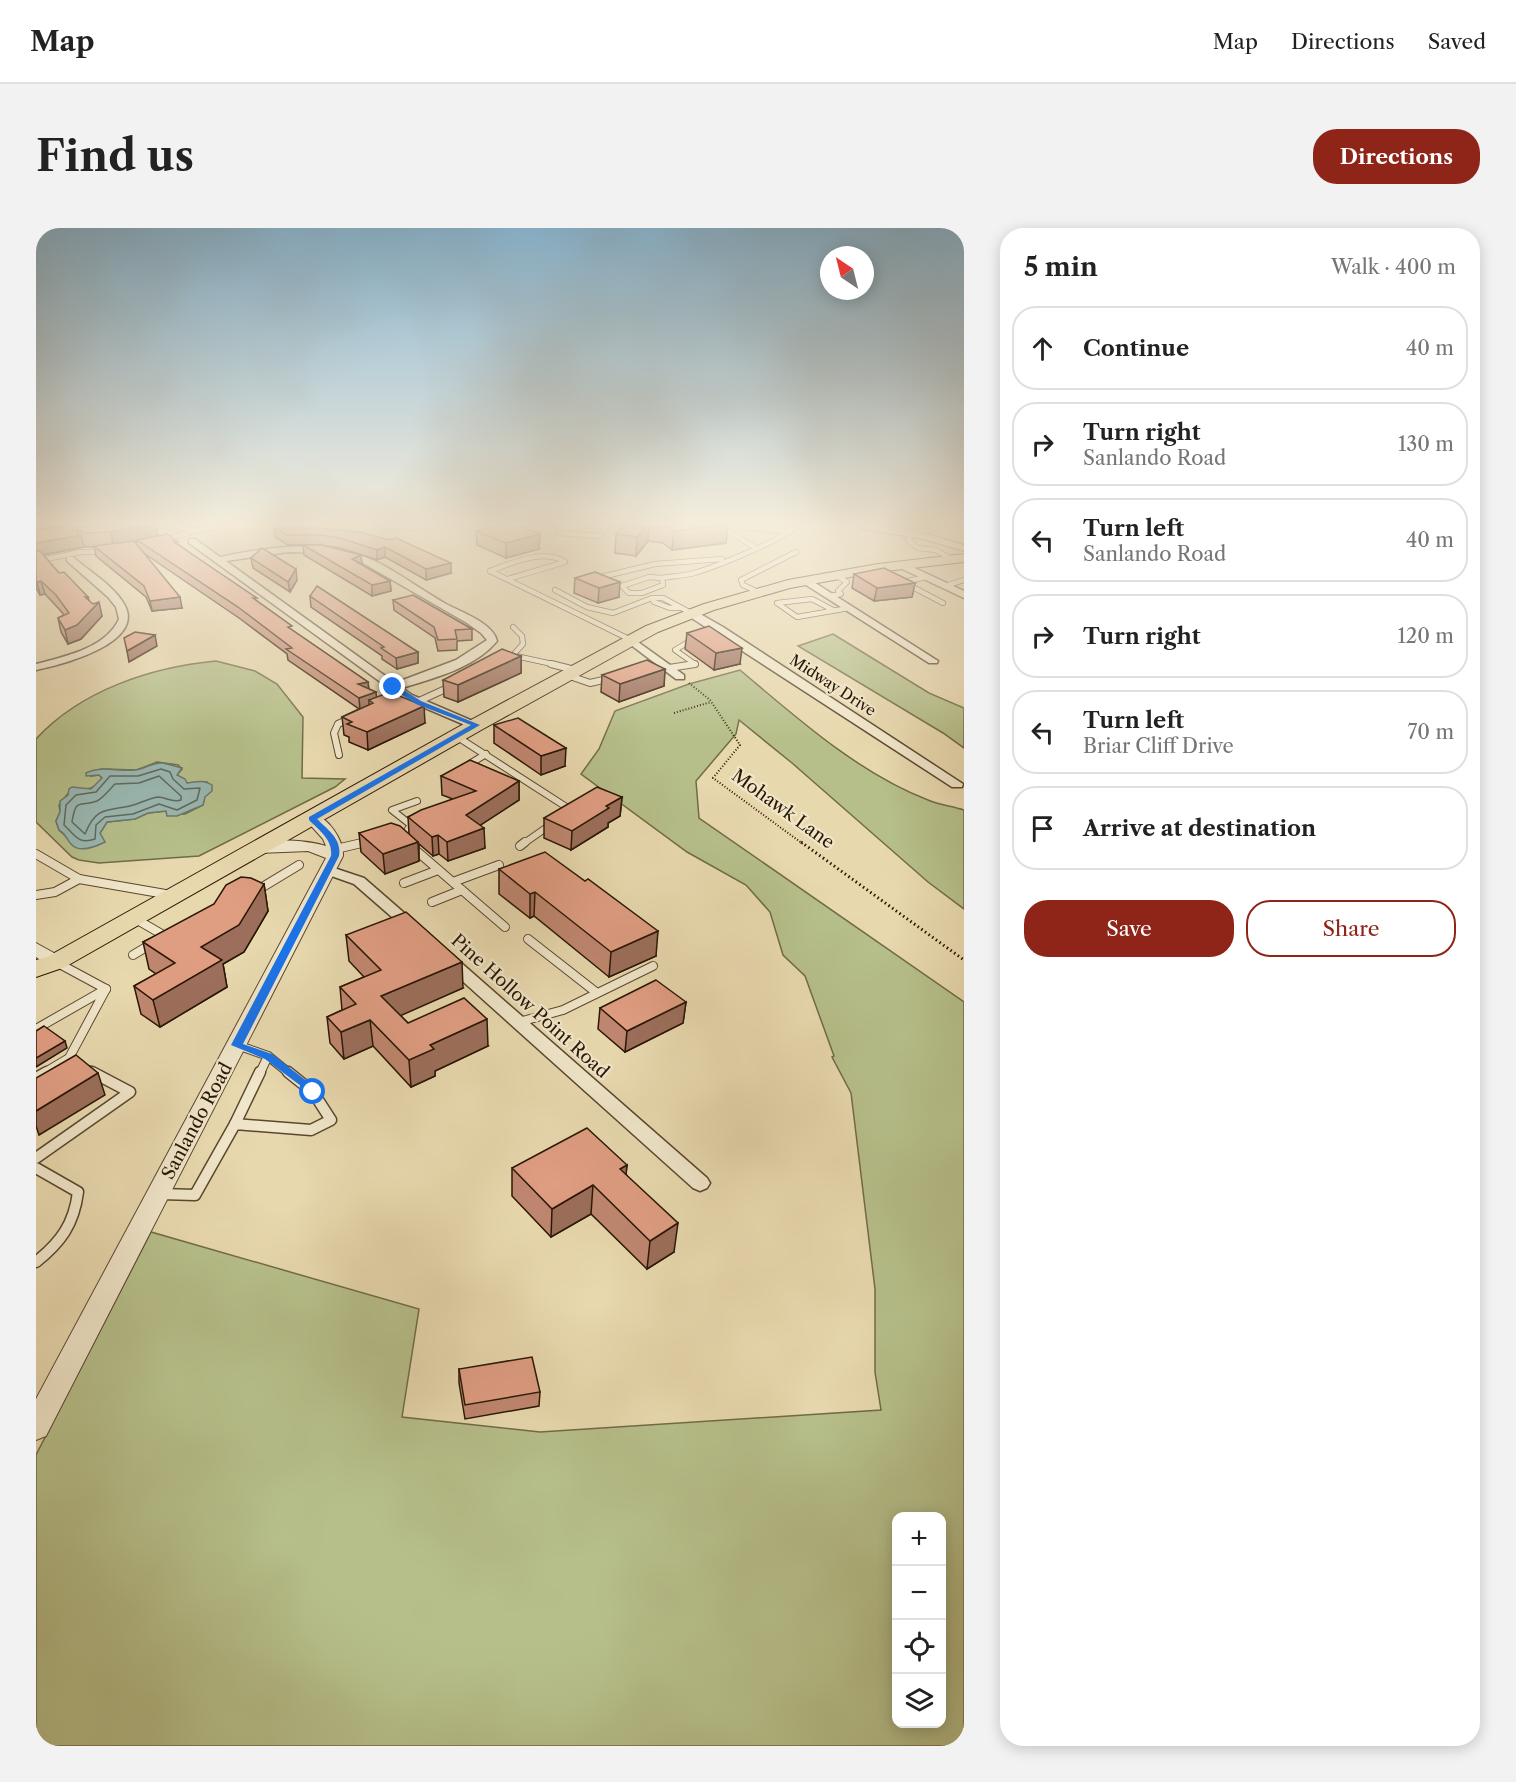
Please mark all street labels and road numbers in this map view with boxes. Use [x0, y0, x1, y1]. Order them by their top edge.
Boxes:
street label: Midway Drive [786, 650, 880, 720]
street label: Mohawk Lane [727, 764, 839, 854]
street label: Pine Hollow Point Road [447, 929, 613, 1083]
street label: Sanlando Road [157, 1059, 237, 1183]

